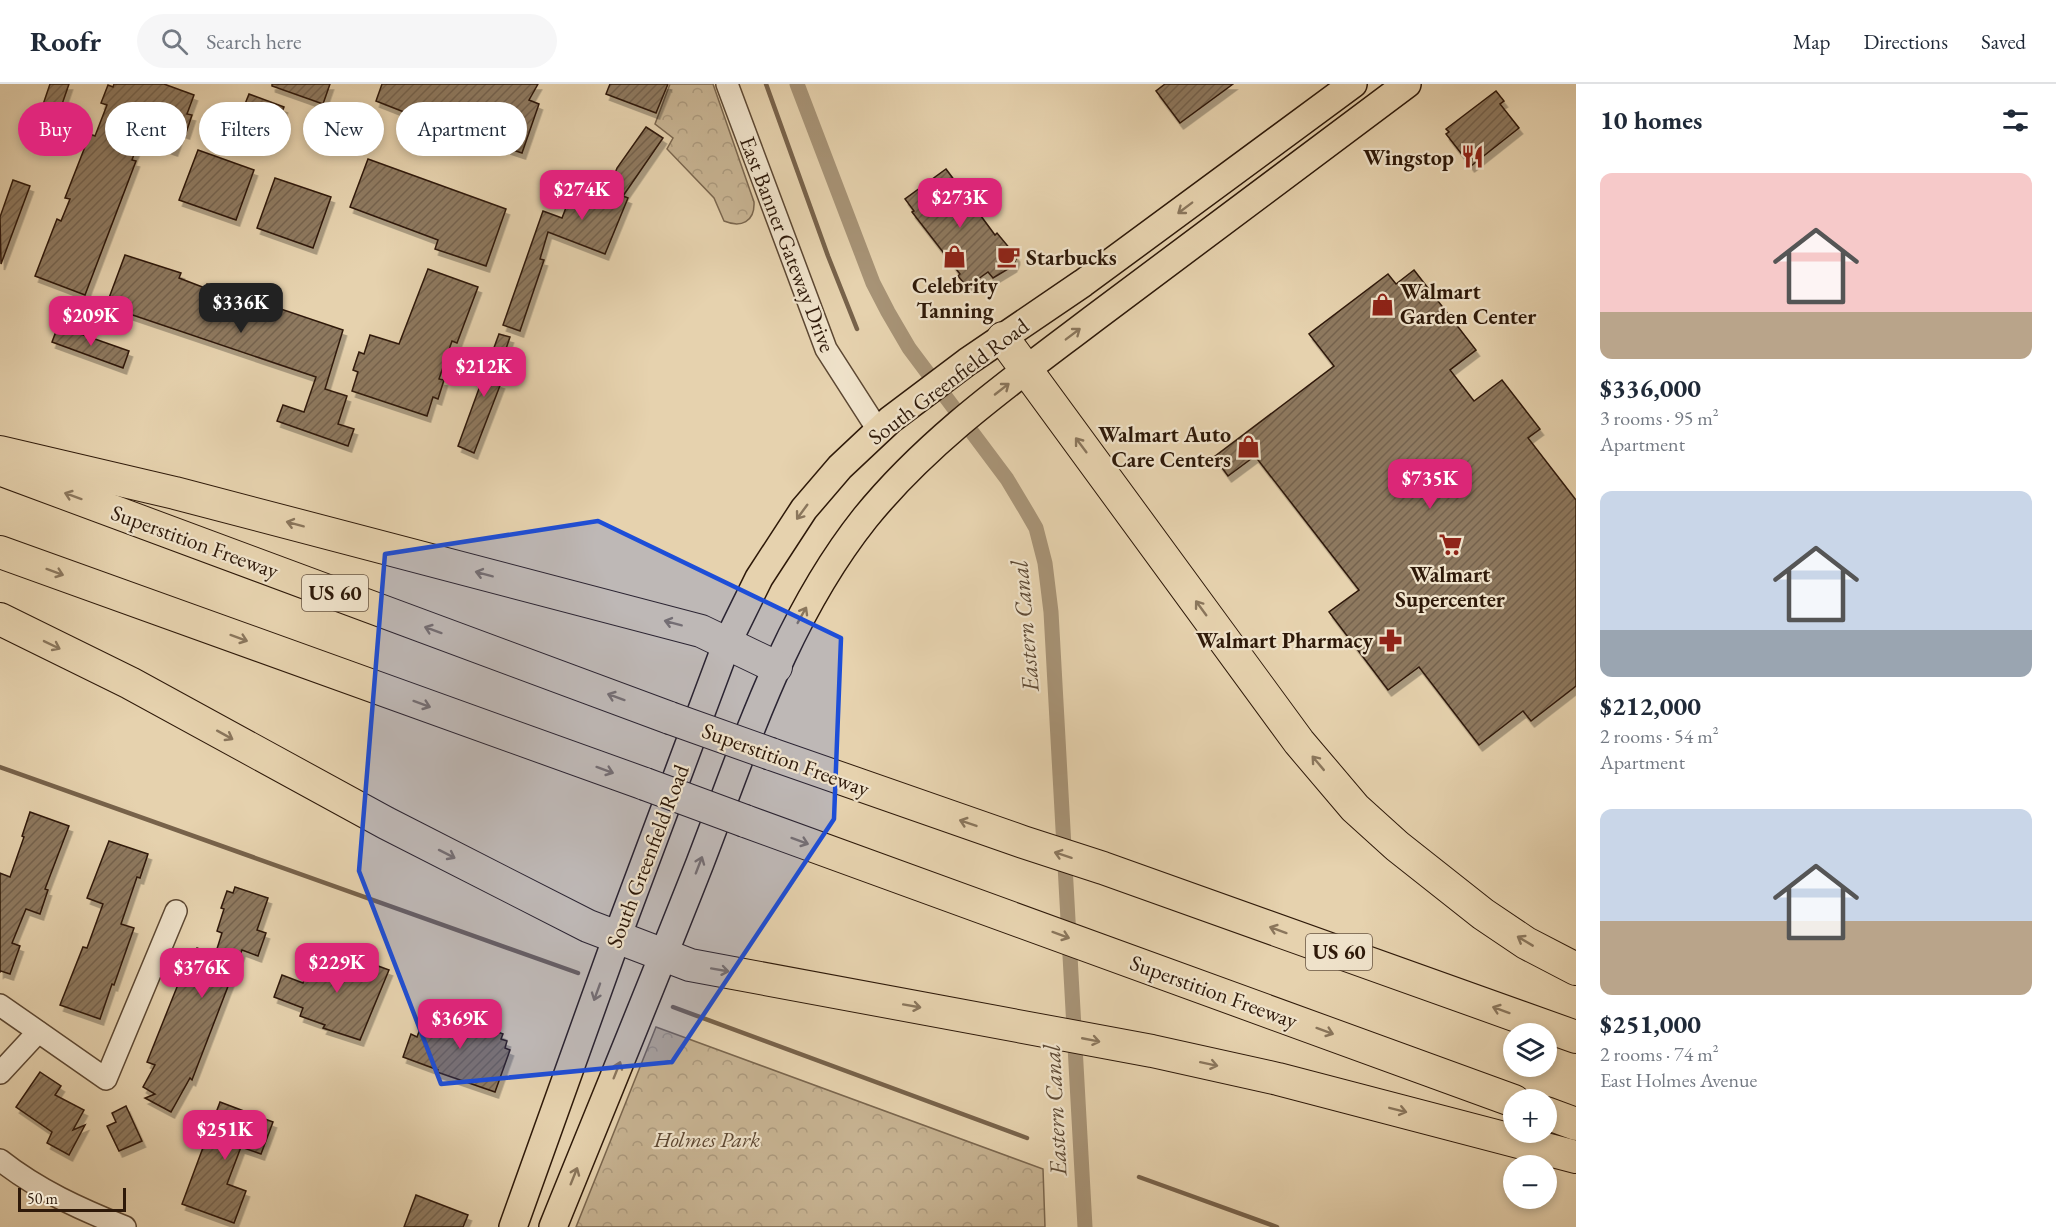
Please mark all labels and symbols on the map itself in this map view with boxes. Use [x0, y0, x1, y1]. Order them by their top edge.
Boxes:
street label: East Banner Gateway Drive [733, 132, 842, 357]
place label: Wingstop [1363, 143, 1454, 172]
restaurant icon: Wingstop [1459, 144, 1485, 170]
pin: $274K [540, 170, 624, 221]
pin: $273K [918, 178, 1002, 229]
one-way arrow [1178, 202, 1194, 214]
shop icon: Celebrity Tanning [942, 243, 968, 269]
place label: Starbucks [1026, 243, 1117, 272]
cafe icon: Starbucks [995, 244, 1021, 270]
place label: Celebrity Tanning [912, 271, 998, 325]
place label: Walmart Garden Center [1400, 277, 1537, 331]
pin: $336K [199, 283, 283, 334]
shop icon: Walmart Garden Center [1369, 291, 1395, 317]
pin: $209K [49, 296, 133, 347]
street label: South Greenfield Road [862, 311, 1035, 451]
one-way arrow [1064, 328, 1080, 341]
pin: $212K [442, 347, 526, 398]
one-way arrow [994, 383, 1010, 396]
place label: Walmart Auto Care Centers [1098, 420, 1231, 474]
shop icon: Walmart Auto Care Centers [1236, 434, 1262, 460]
one-way arrow [1075, 437, 1087, 453]
pin: $735K [1388, 459, 1472, 510]
one-way arrow [64, 490, 82, 501]
street label: Superstition Freeway [107, 498, 283, 585]
one-way arrow [796, 504, 809, 520]
one-way arrow [286, 518, 305, 530]
supermarket icon: Walmart Supercenter [1437, 532, 1463, 558]
water label: Eastern Canal [1003, 558, 1046, 694]
place label: Walmart Supercenter [1395, 560, 1506, 614]
one-way arrow [45, 567, 64, 578]
one-way arrow [475, 567, 494, 579]
road number: US 60 [302, 575, 368, 611]
one-way arrow [1194, 600, 1207, 616]
one-way arrow [796, 607, 808, 624]
one-way arrow [664, 617, 683, 629]
one-way arrow [424, 623, 443, 634]
place label: Walmart Pharmacy [1196, 626, 1373, 655]
pharmacy icon: Walmart Pharmacy [1378, 627, 1404, 653]
one-way arrow [229, 633, 247, 644]
one-way arrow [43, 639, 61, 651]
one-way arrow [607, 691, 625, 702]
one-way arrow [412, 699, 431, 710]
street label: Superstition Freeway [698, 716, 874, 803]
one-way arrow [216, 729, 233, 741]
one-way arrow [1311, 756, 1325, 771]
street label: South Greenfield Road [599, 760, 696, 952]
one-way arrow [596, 765, 614, 776]
one-way arrow [959, 817, 978, 828]
one-way arrow [791, 836, 809, 847]
one-way arrow [437, 848, 455, 860]
one-way arrow [1054, 849, 1073, 860]
one-way arrow [694, 856, 705, 875]
one-way arrow [1269, 924, 1288, 935]
one-way arrow [1052, 931, 1070, 942]
road number: US 60 [1306, 934, 1372, 970]
one-way arrow [1517, 935, 1534, 947]
pin: $229K [295, 943, 379, 994]
pin: $376K [160, 948, 244, 999]
street label: Superstition Freeway [1126, 948, 1302, 1035]
one-way arrow [710, 965, 729, 976]
one-way arrow [590, 982, 601, 1001]
pin: $369K [418, 999, 502, 1050]
one-way arrow [901, 1001, 921, 1012]
one-way arrow [1492, 1004, 1511, 1015]
one-way arrow [1315, 1027, 1334, 1038]
one-way arrow [1080, 1035, 1100, 1046]
water label: Eastern Canal [1036, 1043, 1073, 1177]
one-way arrow [1199, 1059, 1218, 1070]
one-way arrow [612, 1062, 623, 1080]
one-way arrow [1389, 1104, 1408, 1116]
pin: $251K [183, 1110, 267, 1161]
park label: Holmes Park [653, 1125, 760, 1154]
one-way arrow [569, 1167, 580, 1185]
scale bar [18, 1185, 126, 1212]

